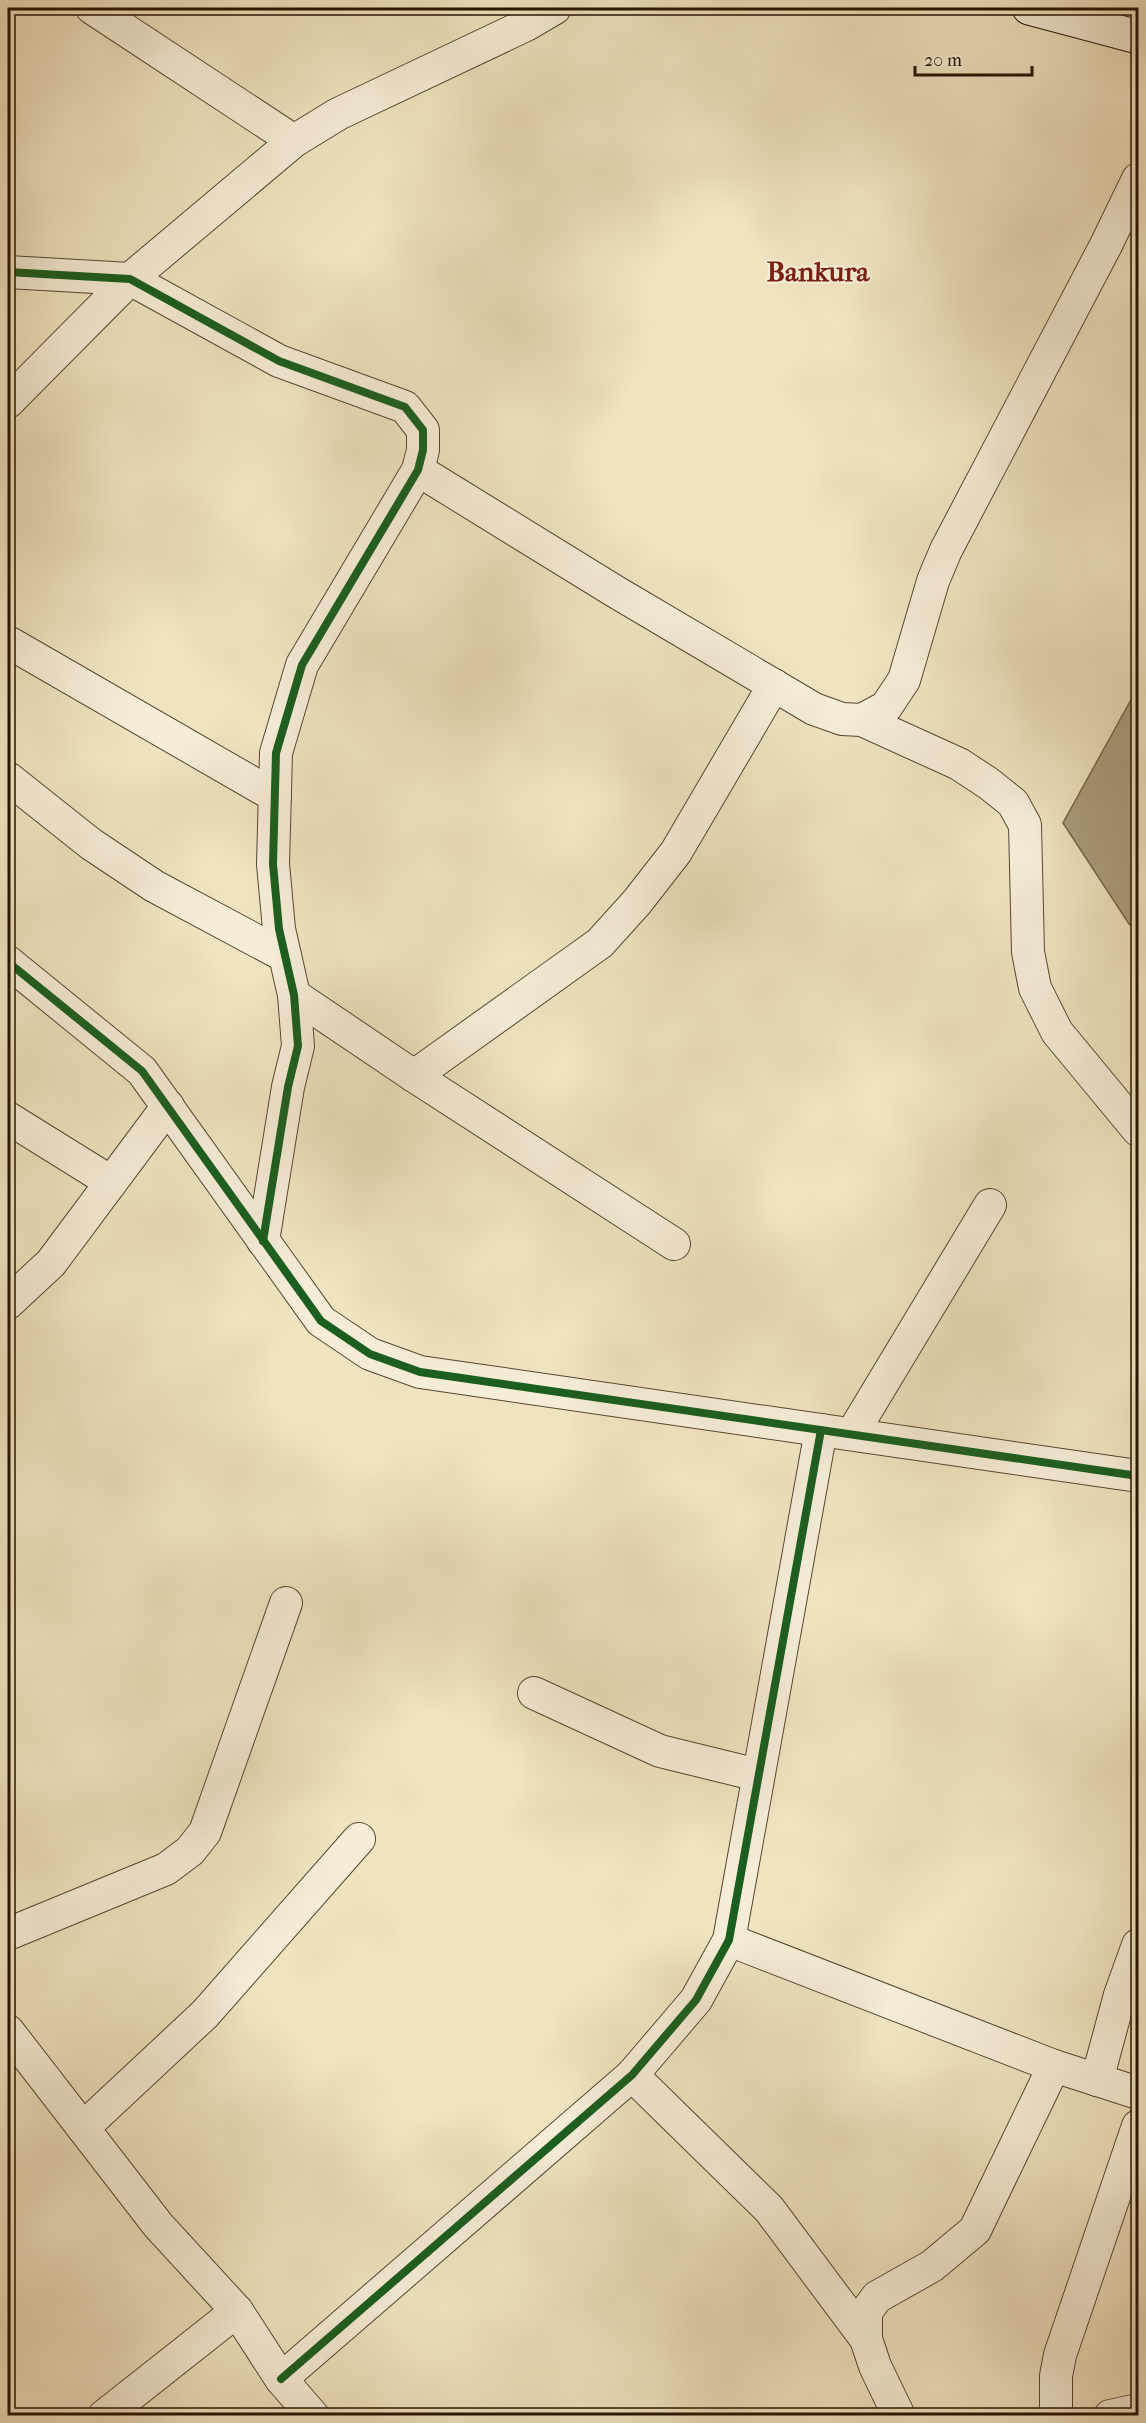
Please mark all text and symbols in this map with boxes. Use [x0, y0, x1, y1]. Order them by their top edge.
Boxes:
scale bar [915, 39, 1032, 77]
text: 20 m [924, 50, 962, 71]
district label: Bankura [767, 255, 870, 288]

